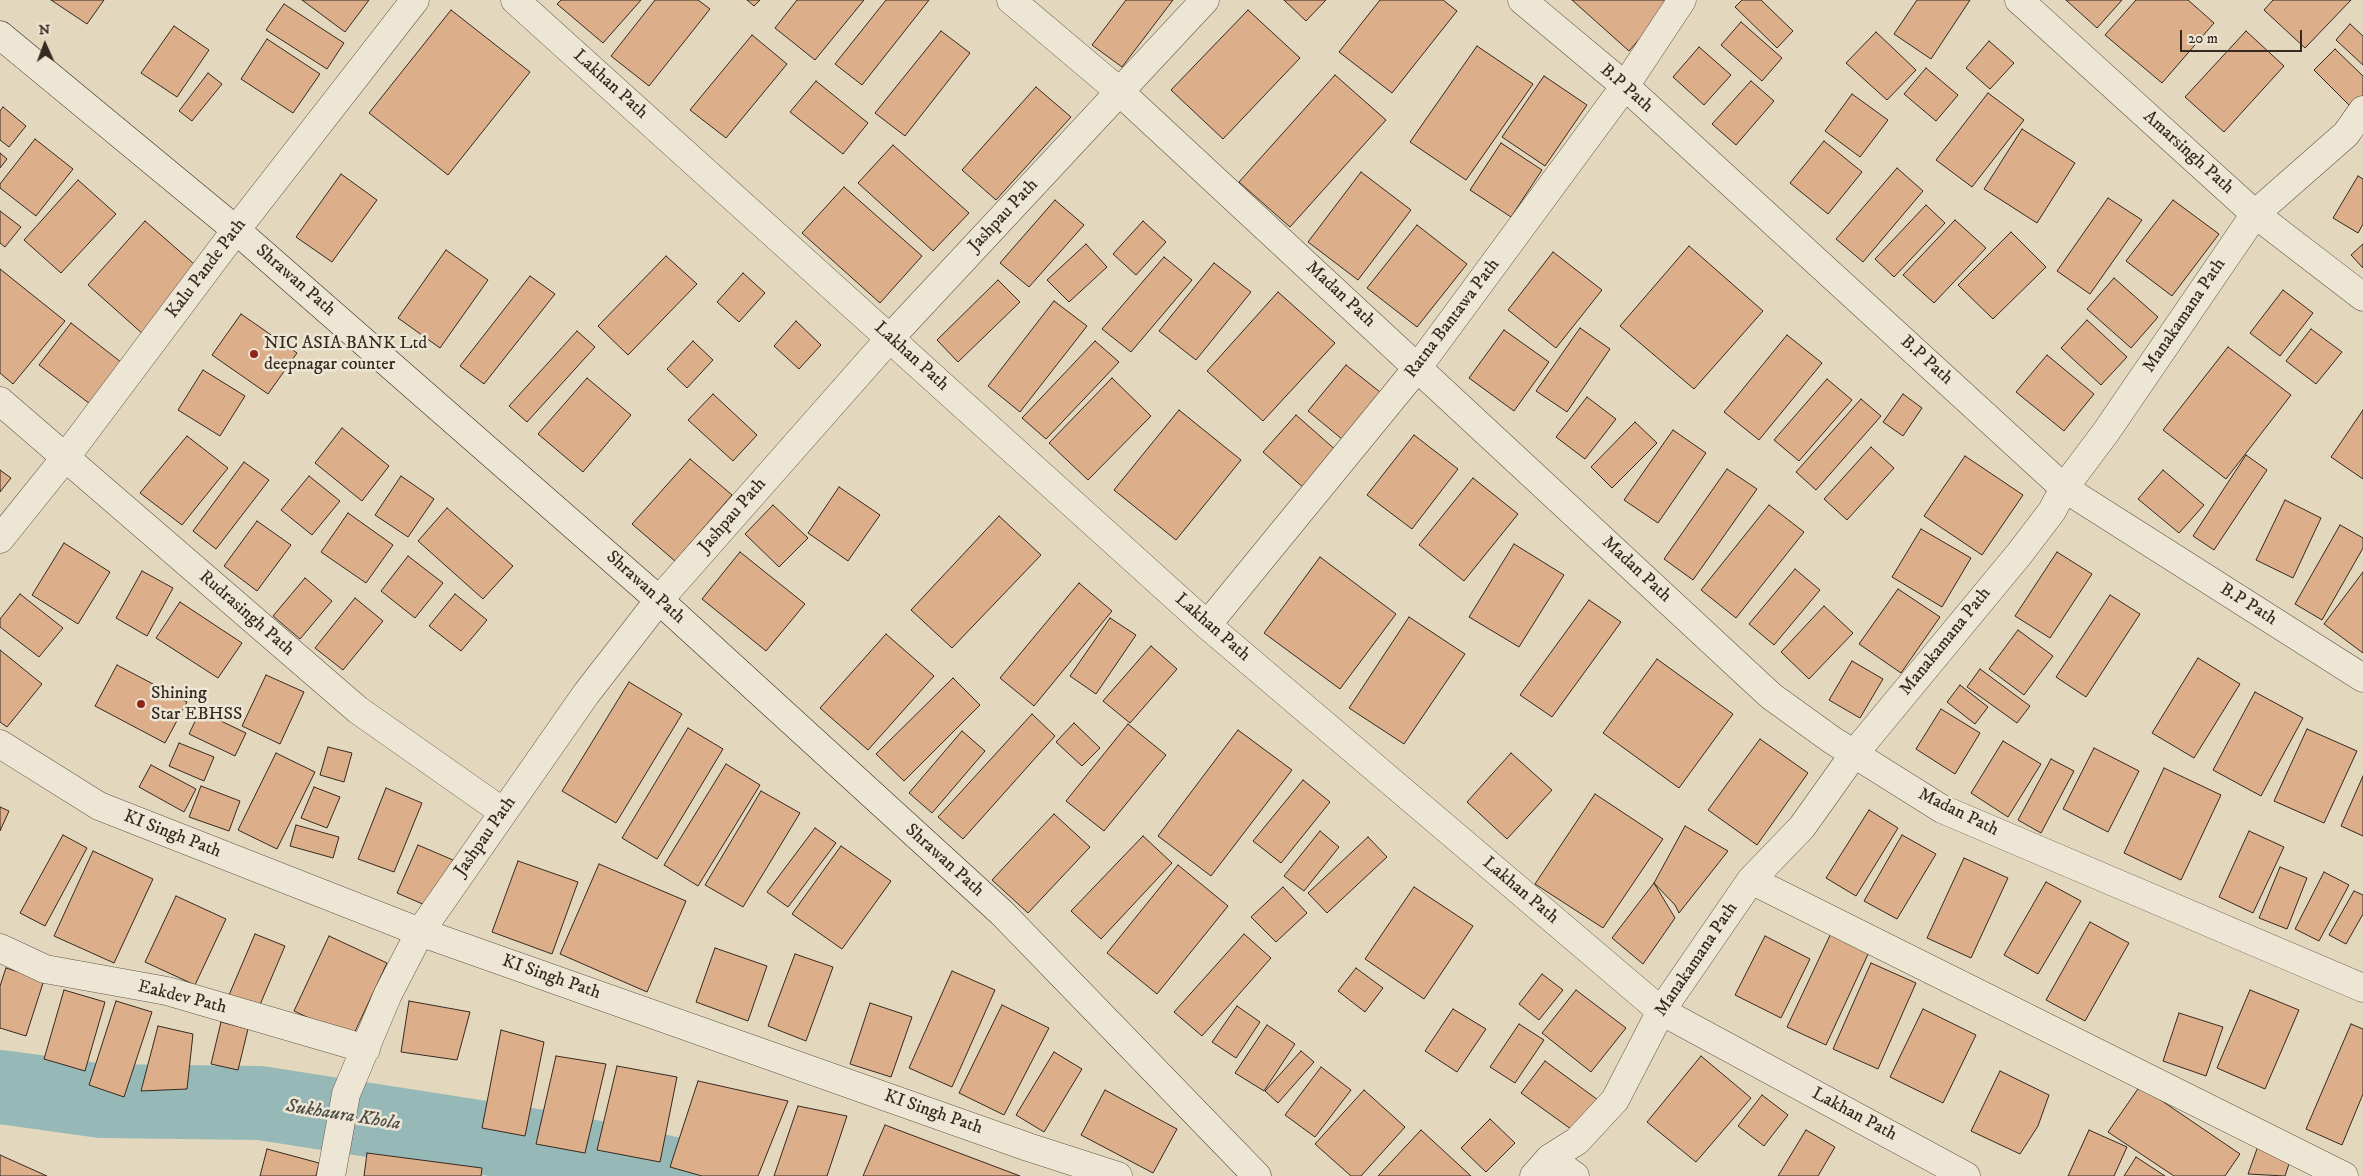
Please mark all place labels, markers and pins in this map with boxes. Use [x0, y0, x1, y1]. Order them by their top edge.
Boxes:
place label: NIC ASIA BANK Ltd deepnagar counter [264, 333, 427, 376]
marker: NIC ASIA BANK Ltd deepnagar counter [248, 348, 260, 360]
place label: Shining Star EBHSS [151, 683, 242, 726]
marker: Shining Star EBHSS [135, 698, 147, 710]

